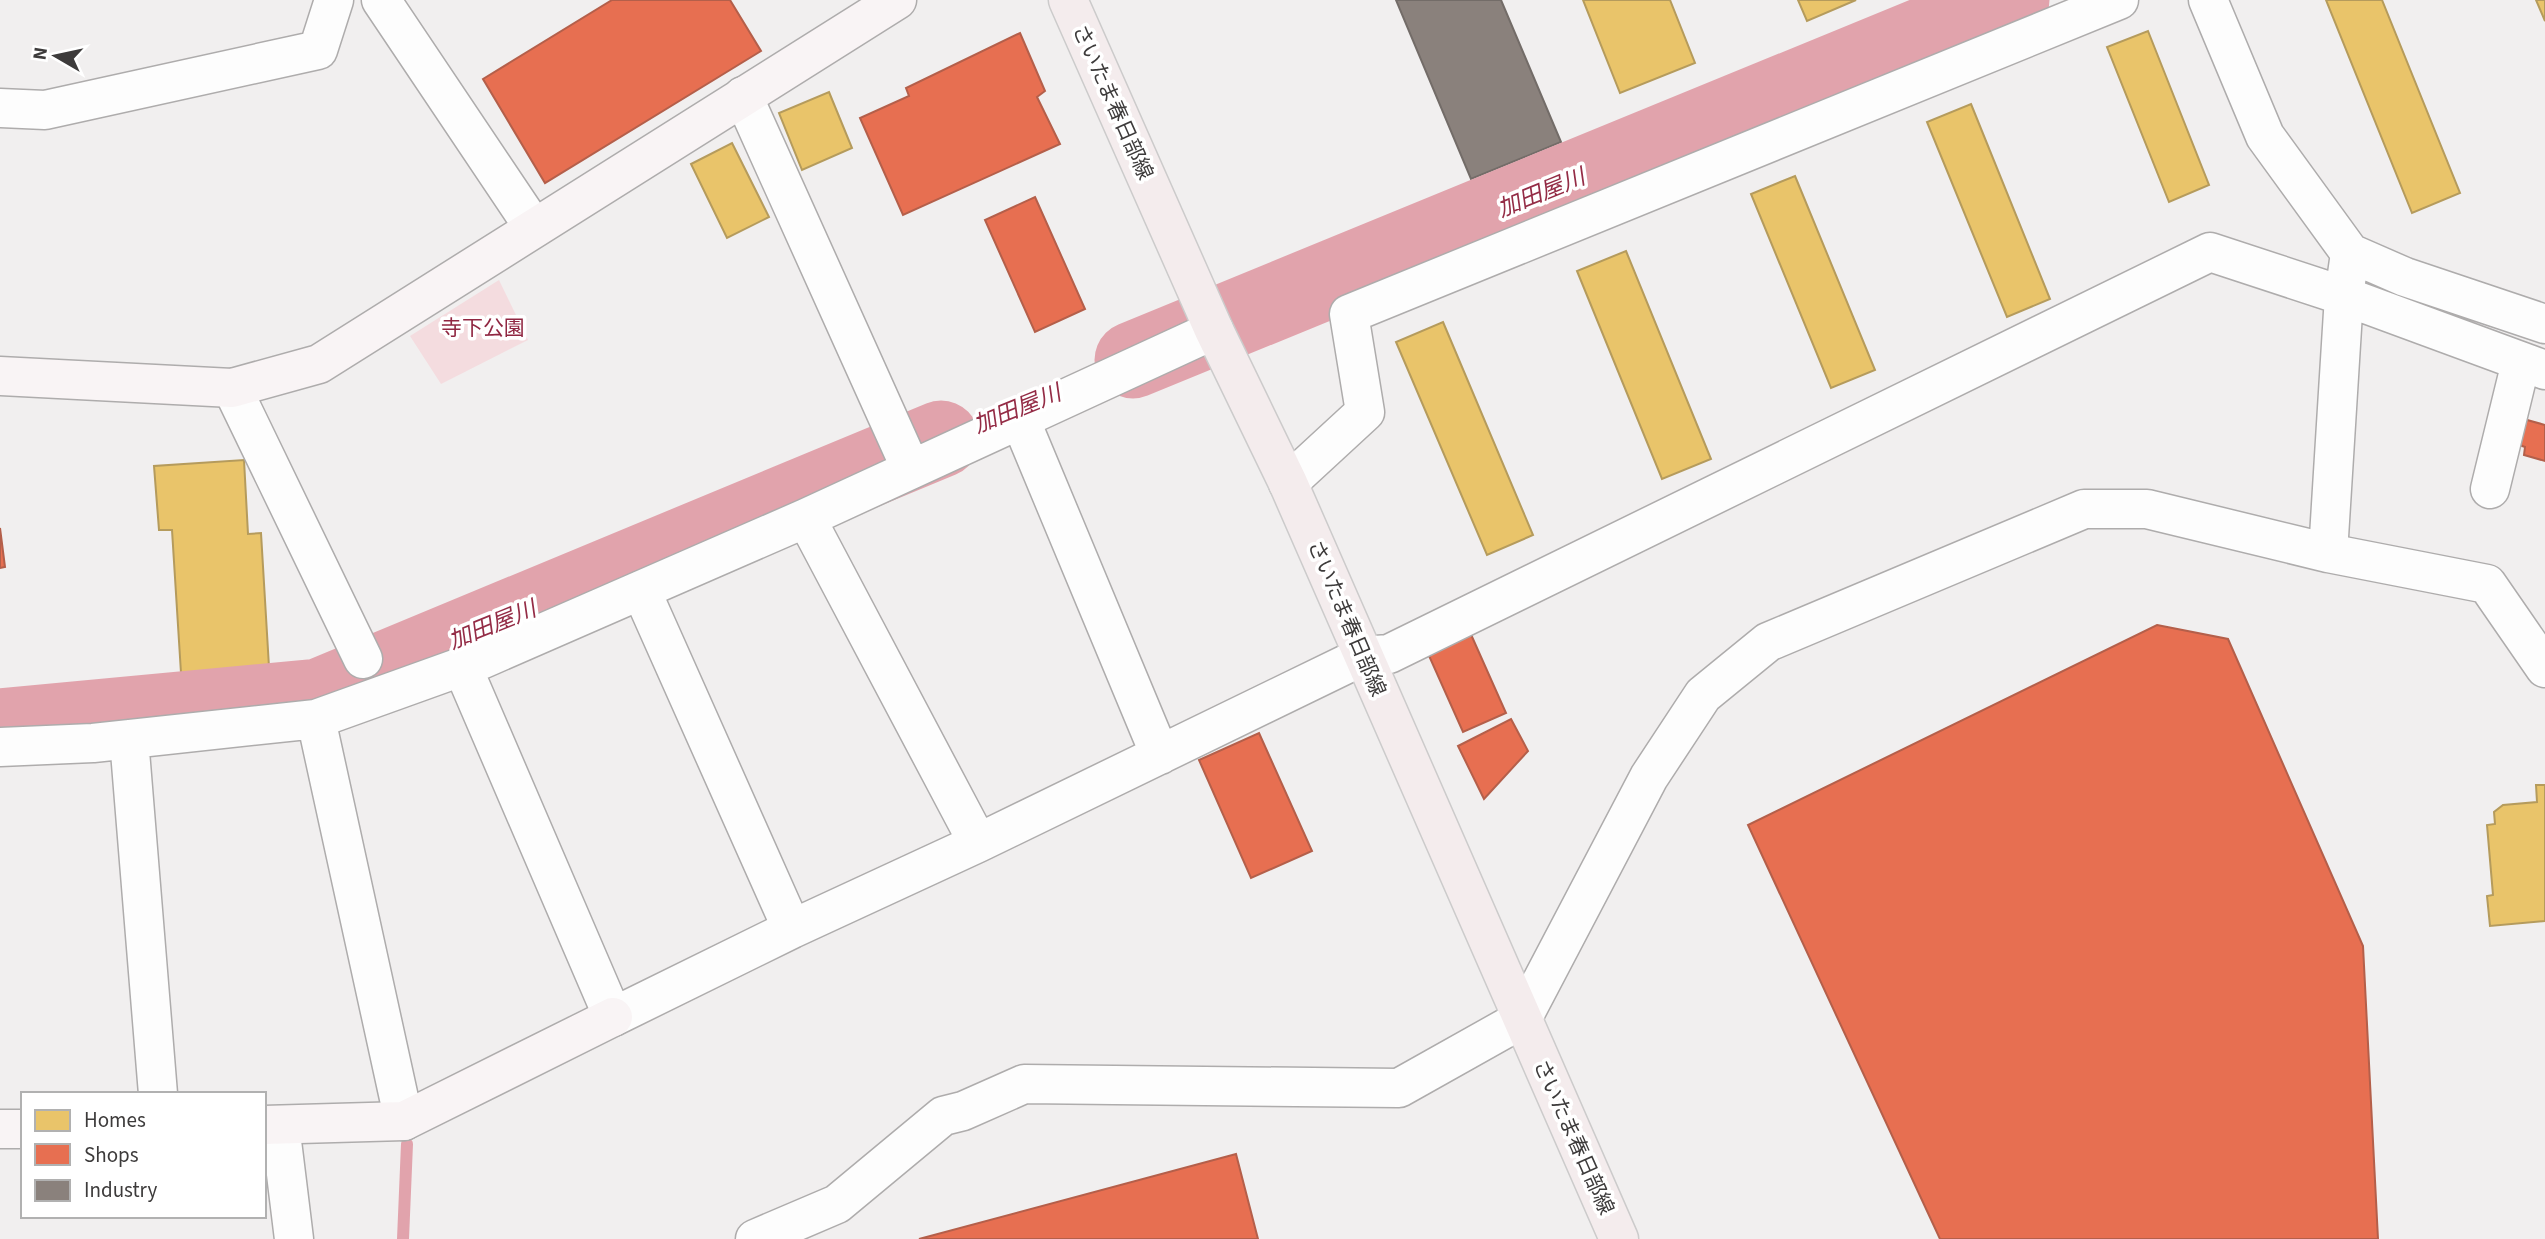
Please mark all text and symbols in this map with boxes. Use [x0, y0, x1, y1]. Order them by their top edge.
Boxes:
street label: さいたま春日部線 [1065, 19, 1161, 185]
north arrow [21, 21, 91, 91]
text: N [26, 45, 55, 62]
water label: 加田屋川 [1492, 159, 1593, 226]
park label: 寺下公園 [441, 313, 525, 343]
water label: 加田屋川 [968, 375, 1069, 442]
street label: さいたま春日部線 [1300, 535, 1394, 701]
water label: 加田屋川 [443, 591, 544, 658]
street label: さいたま春日部線 [1526, 1054, 1622, 1220]
legend [21, 1092, 266, 1218]
text: Homes [84, 1105, 146, 1135]
text: Shops [84, 1140, 139, 1170]
text: Industry [84, 1175, 157, 1205]

